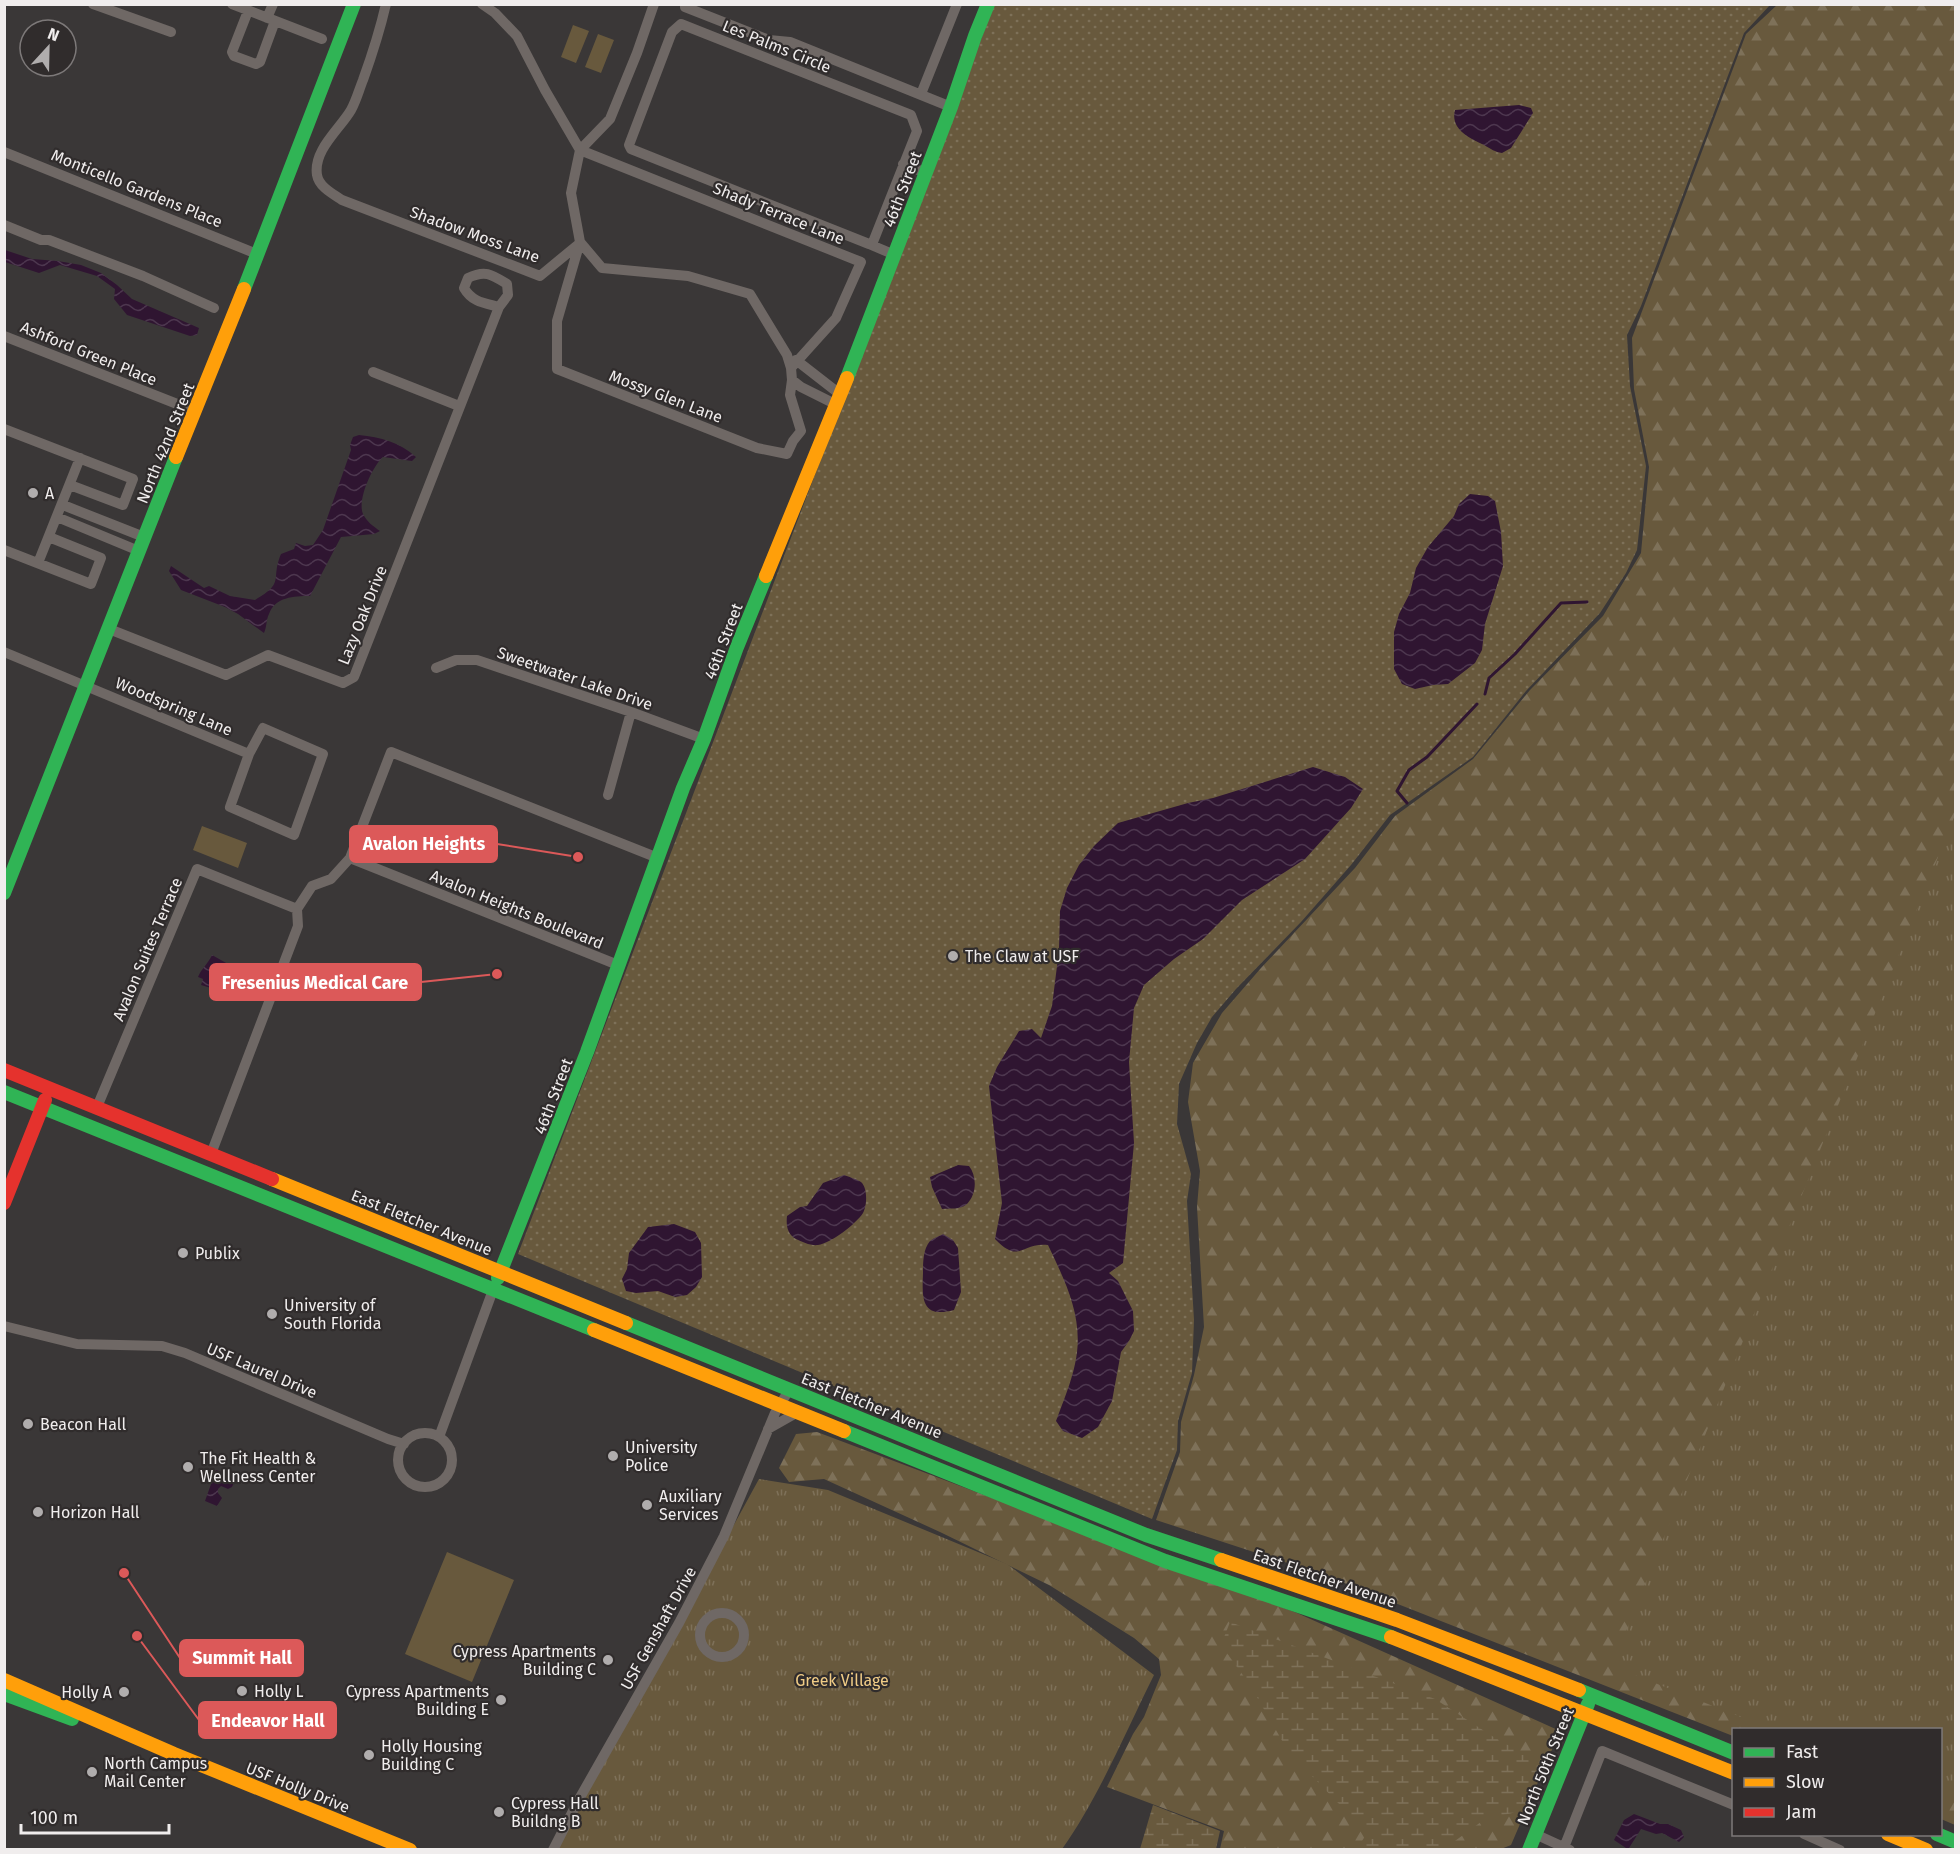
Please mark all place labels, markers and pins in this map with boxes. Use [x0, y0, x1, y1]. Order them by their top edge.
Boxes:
place label: A [45, 484, 55, 503]
marker: A [26, 486, 40, 500]
callout: Avalon Heights [350, 826, 497, 862]
place label: The Claw at USF [965, 947, 1079, 966]
marker: The Claw at USF [946, 949, 960, 963]
callout: Fresenius Medical Care [210, 964, 421, 1000]
place label: Publix [195, 1244, 240, 1263]
marker: Publix [176, 1246, 190, 1260]
place label: University of South Florida [284, 1296, 381, 1333]
marker: University of South Florida [265, 1307, 279, 1321]
place label: Beacon Hall [40, 1415, 126, 1434]
marker: Beacon Hall [21, 1417, 35, 1431]
place label: University Police [625, 1438, 698, 1475]
place label: The Fit Health & Wellness Center [200, 1449, 316, 1486]
marker: University Police [606, 1449, 620, 1463]
marker: The Fit Health & Wellness Center [181, 1460, 195, 1474]
place label: Auxiliary Services [659, 1487, 722, 1524]
marker: Auxiliary Services [640, 1498, 654, 1512]
place label: Horizon Hall [50, 1503, 140, 1522]
marker: Horizon Hall [31, 1505, 45, 1519]
callout: Summit Hall [180, 1640, 303, 1676]
place label: Cypress Apartments Building C [453, 1642, 596, 1679]
marker: Cypress Apartments Building C [601, 1653, 615, 1667]
place label: Holly L [254, 1682, 304, 1701]
place label: Cypress Apartments Building E [346, 1682, 489, 1719]
place label: Holly A [61, 1683, 113, 1702]
marker: Holly L [235, 1684, 249, 1698]
marker: Holly A [117, 1685, 131, 1699]
marker: Cypress Apartments Building E [494, 1693, 508, 1707]
callout: Endeavor Hall [199, 1702, 336, 1738]
place label: Holly Housing Building C [381, 1737, 482, 1774]
marker: Holly Housing Building C [362, 1748, 376, 1762]
place label: North Campus Mail Center [104, 1754, 207, 1791]
marker: North Campus Mail Center [85, 1765, 99, 1779]
place label: Cypress Hall Buildng B [511, 1794, 599, 1831]
marker: Cypress Hall Buildng B [492, 1805, 506, 1819]

